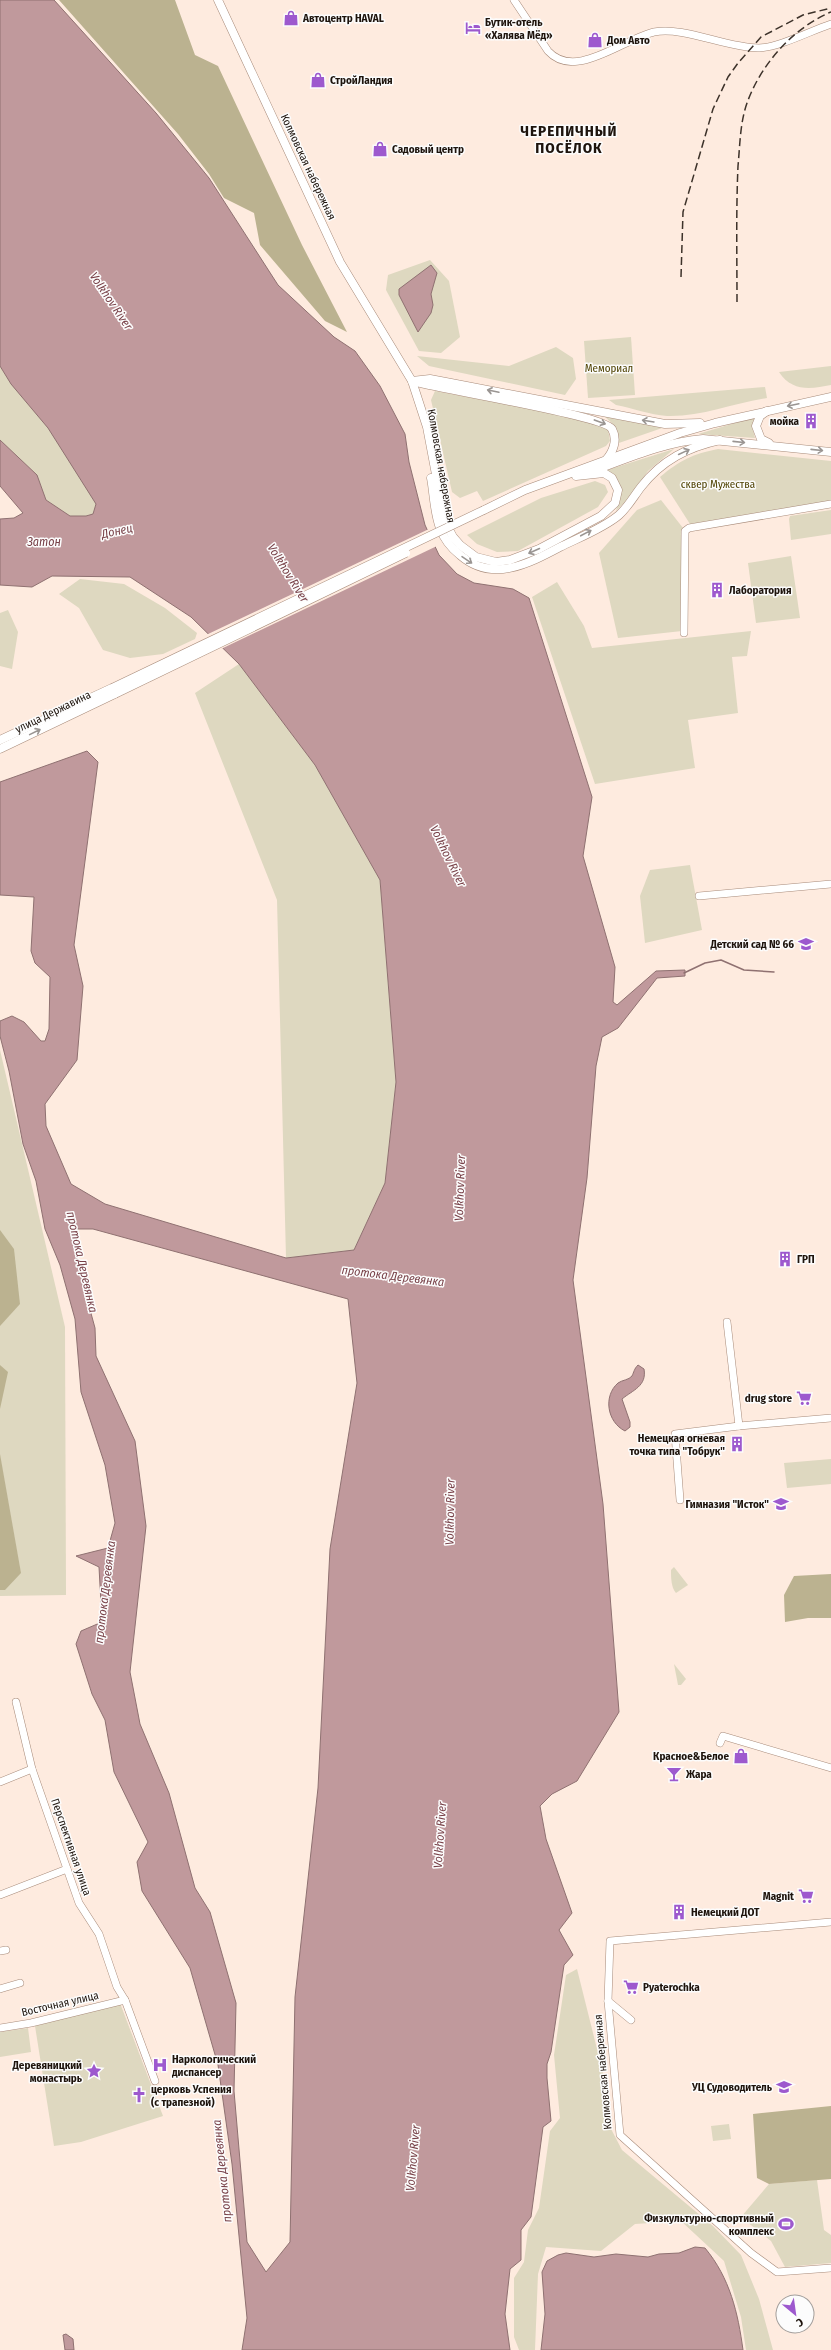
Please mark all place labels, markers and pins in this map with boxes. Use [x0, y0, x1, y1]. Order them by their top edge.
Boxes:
shop icon: Автоцентр HAVAL [282, 9, 300, 27]
place label: Автоцентр HAVAL [302, 12, 385, 25]
place label: Бутик-отель «Халява Мёд» [485, 16, 553, 42]
hotel icon: Бутик-отель «Халява Мёд» [464, 19, 482, 37]
shop icon: Дом Авто [586, 31, 604, 49]
place label: Дом Авто [606, 34, 650, 47]
shop icon: СтройЛандия [309, 71, 327, 89]
place label: СтройЛандия [330, 74, 393, 87]
shop icon: Садовый центр [371, 140, 389, 158]
place label: Садовый центр [392, 143, 464, 156]
building icon: мойка [802, 412, 820, 430]
place label: мойка [770, 415, 800, 428]
building icon: Лаборатория [708, 581, 726, 599]
place label: Лаборатория [729, 584, 792, 597]
school or university icon: Детский сад № 66 [797, 935, 815, 953]
place label: Детский сад № 66 [709, 938, 794, 951]
building icon: ГРП [776, 1250, 794, 1268]
place label: ГРП [797, 1253, 815, 1266]
supermarket icon: drug store [795, 1389, 813, 1407]
place label: drug store [745, 1392, 792, 1405]
place label: Немецкая огневая точка типа "Тобрук" [629, 1432, 725, 1458]
building icon: Немецкая огневая точка типа "Тобрук" [728, 1435, 746, 1453]
school or university icon: Гимназия "Исток" [772, 1495, 790, 1513]
place label: Гимназия "Исток" [686, 1498, 769, 1511]
shop icon: Красное&Белое [732, 1747, 750, 1765]
place label: Красное&Белое [653, 1750, 729, 1763]
bar icon: Жара [665, 1765, 683, 1783]
place label: Жара [685, 1768, 712, 1781]
supermarket icon: Magnit [797, 1887, 815, 1905]
place label: Magnit [763, 1890, 794, 1903]
building icon: Немецкий ДОТ [670, 1903, 688, 1921]
place label: Немецкий ДОТ [691, 1906, 760, 1919]
supermarket icon: Pyaterochka [622, 1978, 640, 1996]
place label: Pyaterochka [643, 1981, 700, 1994]
place label: Наркологический диспансер [171, 2053, 256, 2079]
hospital icon: Наркологический диспансер [151, 2056, 169, 2074]
place label: Деревяницкий монастырь [11, 2059, 83, 2085]
place icon: Деревяницкий монастырь [85, 2062, 103, 2080]
school or university icon: УЦ Судоводитель [775, 2078, 793, 2096]
place label: УЦ Судоводитель [691, 2081, 773, 2094]
place label: церковь Успения (с трапезной) [151, 2083, 232, 2109]
church icon: церковь Успения (с трапезной) [130, 2086, 148, 2104]
place label: Физкультурно-спортивный комплекс [644, 2212, 774, 2238]
sports icon: Физкультурно-спортивный комплекс [777, 2215, 795, 2233]

